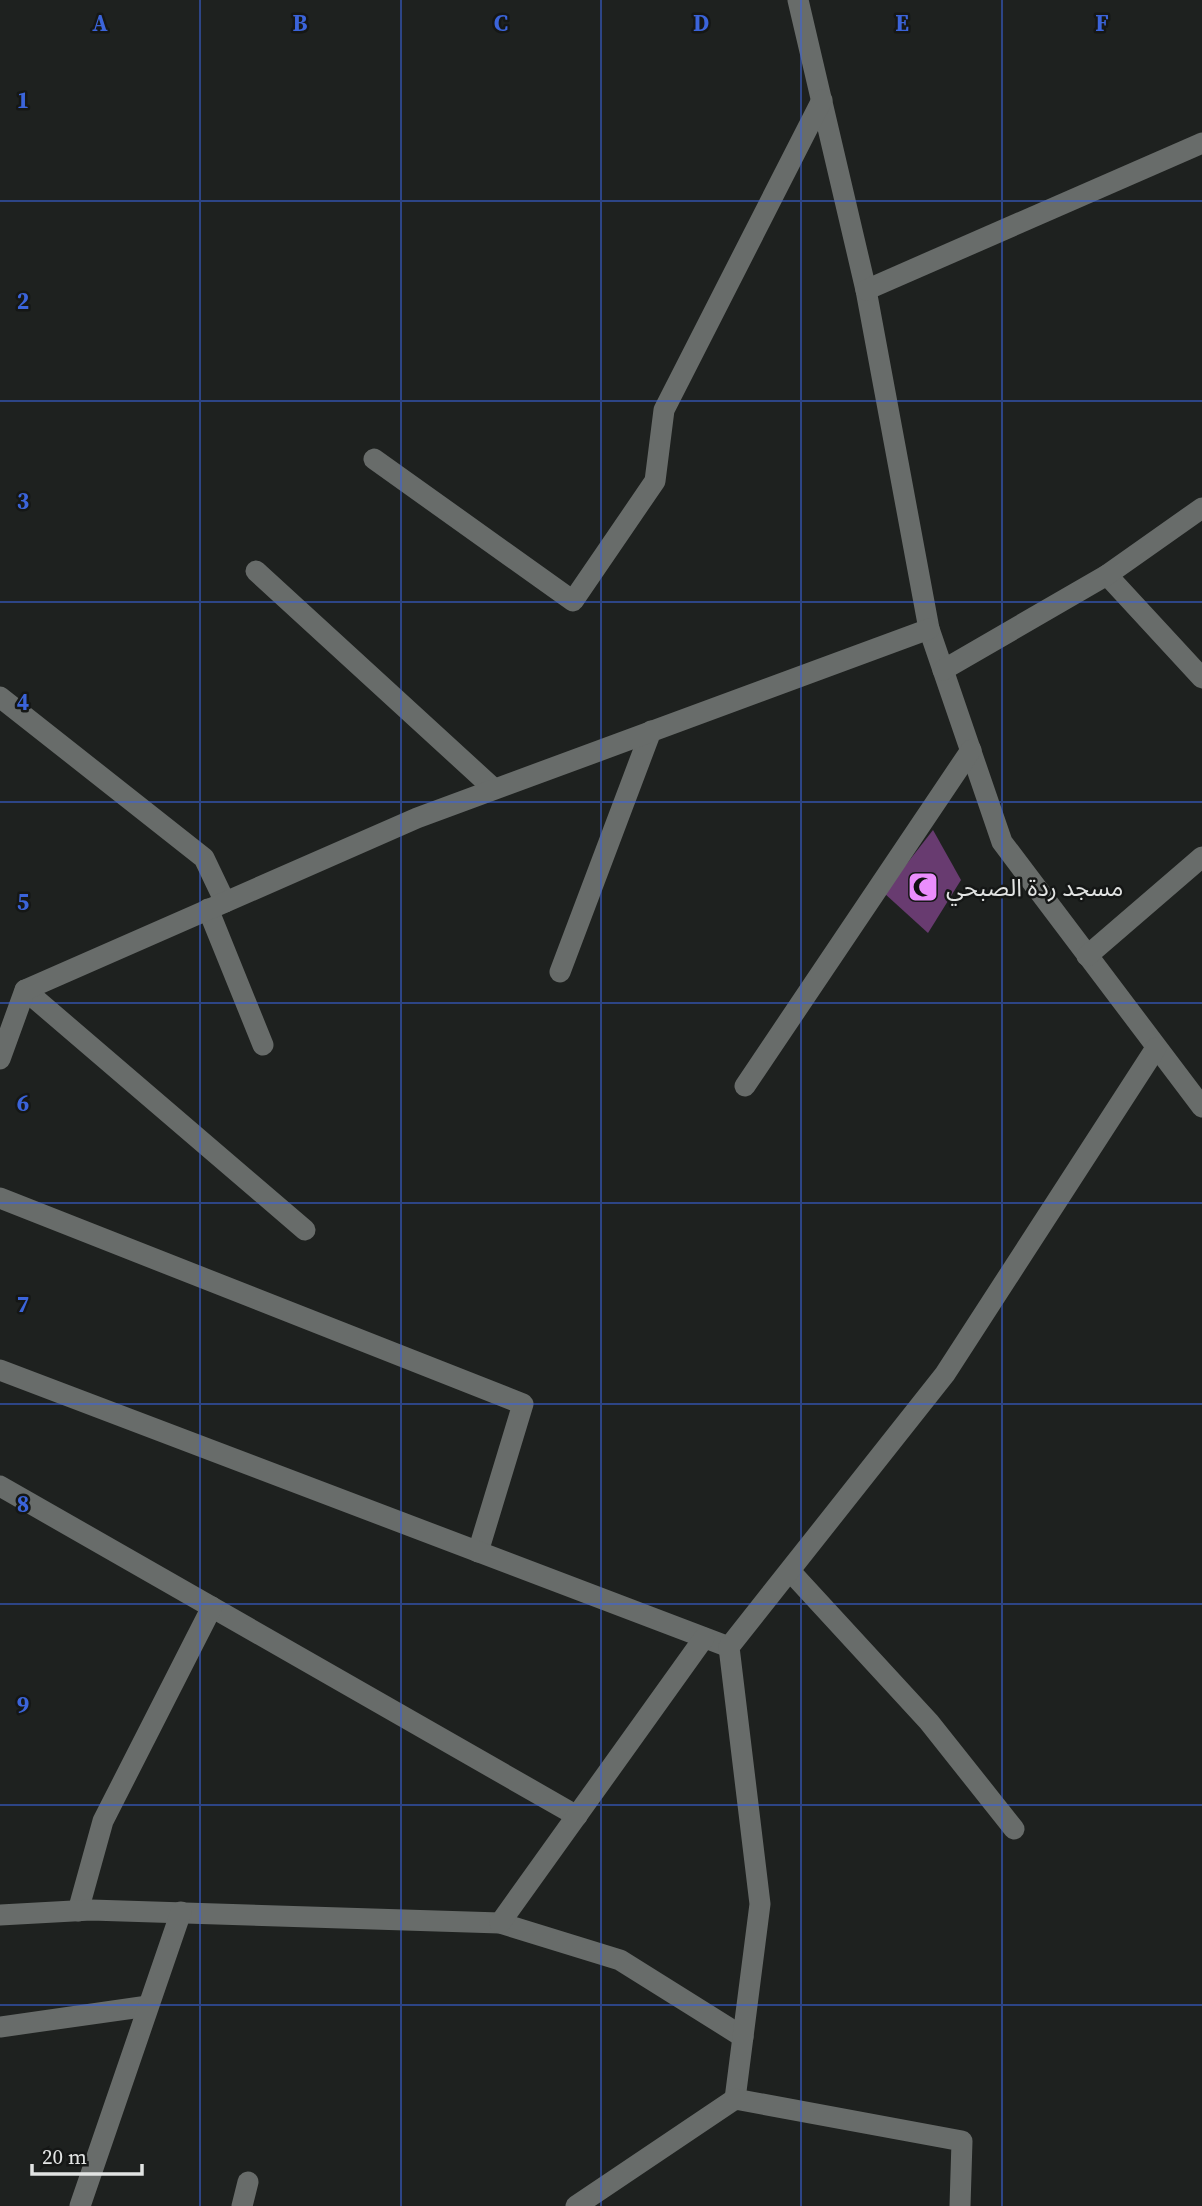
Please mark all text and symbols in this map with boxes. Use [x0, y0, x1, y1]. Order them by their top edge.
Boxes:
text: A [92, 7, 108, 39]
text: B [293, 7, 308, 39]
text: C [494, 7, 508, 39]
text: D [693, 7, 709, 39]
text: E [895, 7, 909, 39]
text: F [1095, 7, 1109, 39]
text: 1 [17, 84, 29, 116]
text: 2 [17, 285, 29, 317]
text: 3 [17, 485, 29, 517]
text: 4 [17, 686, 29, 718]
mosque icon: مسجد ردة الصبحي [906, 870, 940, 904]
place label: مسجد ردة الصبحي [946, 871, 1123, 906]
text: 5 [17, 886, 29, 918]
text: 6 [17, 1087, 29, 1119]
text: 7 [17, 1288, 29, 1320]
text: 8 [17, 1488, 29, 1520]
text: 9 [17, 1689, 29, 1721]
scale bar [32, 2132, 142, 2176]
text: 20 m [42, 2142, 87, 2171]

